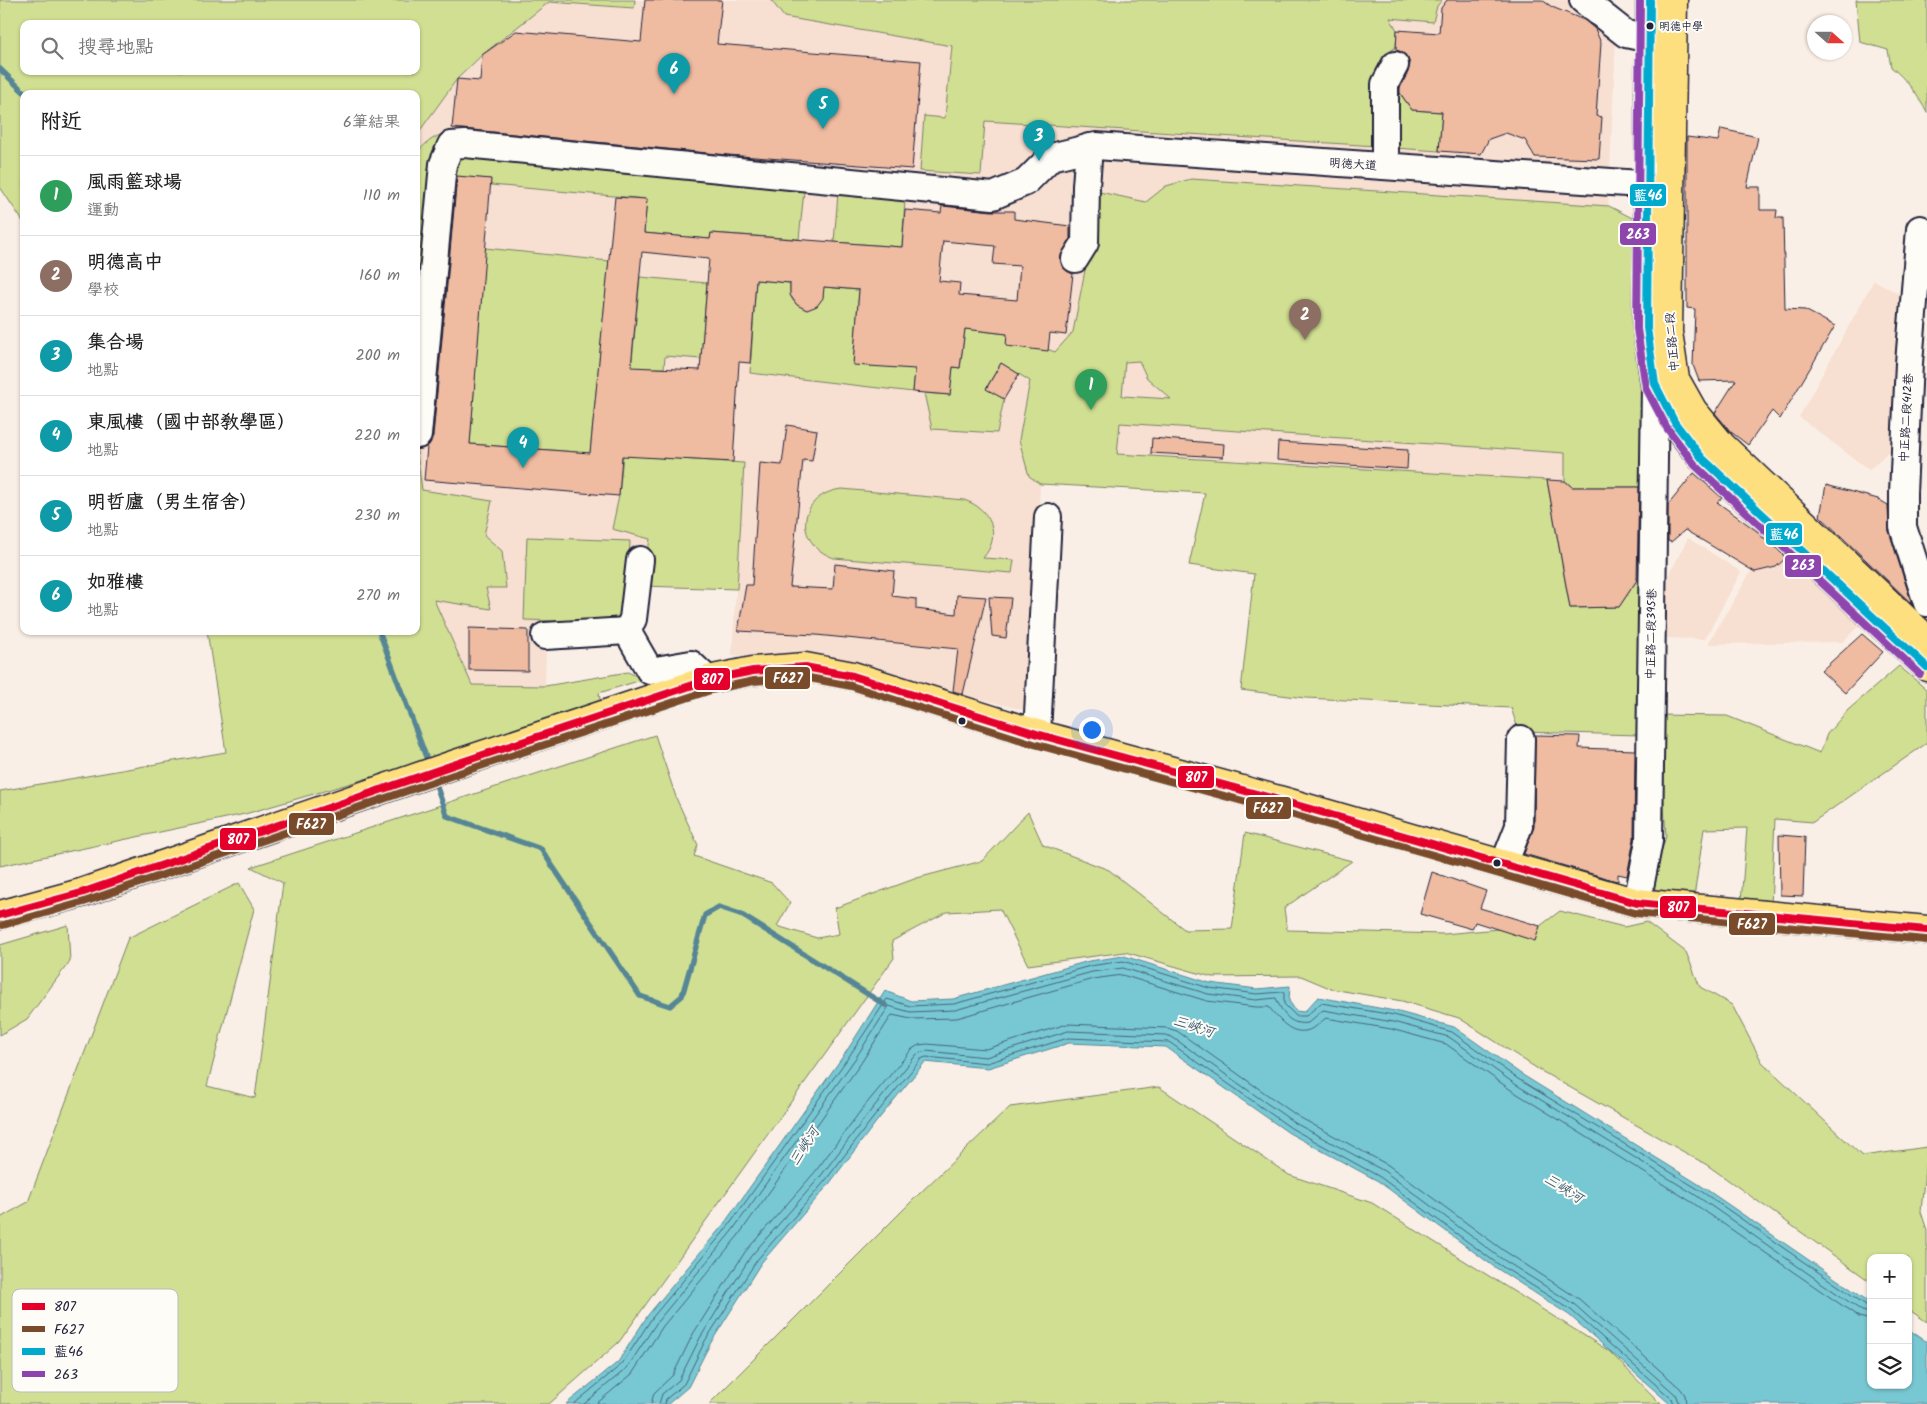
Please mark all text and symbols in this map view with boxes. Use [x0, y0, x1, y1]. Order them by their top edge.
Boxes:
north arrow [1807, 15, 1852, 60]
place label: 明德中學 [1659, 18, 1703, 36]
search box [20, 20, 420, 75]
marker: 明德中學 [1645, 21, 1655, 31]
text: 搜尋地點 [78, 33, 154, 63]
icon: search [38, 34, 66, 62]
pin: 6 [658, 53, 690, 94]
pin: 5 [807, 88, 839, 129]
text: 附近 [40, 106, 82, 139]
text: 6筆結果 [343, 110, 400, 135]
pin: 3 [1023, 120, 1055, 161]
street label: 明德大道 [1328, 153, 1378, 176]
text: 風雨籃球場 [87, 168, 182, 198]
text: 1 [54, 183, 58, 208]
text: 110 m [363, 183, 400, 208]
line badge: 藍46 [1629, 183, 1667, 207]
text: 藍46 [1633, 185, 1663, 207]
text: 運動 [87, 198, 119, 223]
line badge: 263 [1619, 222, 1657, 246]
text: 263 [1626, 224, 1650, 246]
text: 明德高中 [87, 248, 163, 278]
text: 2 [51, 263, 61, 288]
text: 160 m [359, 263, 400, 288]
text: 學校 [87, 278, 119, 303]
pin: 2 [1289, 299, 1321, 340]
street label: 中正路二段 [1660, 311, 1685, 373]
text: 集合場 [87, 328, 144, 358]
text: 3 [52, 343, 60, 368]
text: 200 m [356, 343, 400, 368]
text: 地點 [87, 358, 119, 383]
pin: 1 [1075, 369, 1107, 410]
street label: 中正路二段412巷 [1895, 373, 1918, 463]
text: 東風樓（國中部教學區） [87, 408, 296, 438]
text: 4 [52, 423, 60, 448]
text: 220 m [354, 423, 400, 448]
pin: 4 [507, 427, 539, 468]
text: 地點 [87, 438, 119, 463]
text: 明哲廬（男生宿舍） [87, 488, 258, 518]
text: 5 [52, 503, 60, 528]
text: 230 m [354, 503, 400, 528]
text: 地點 [87, 518, 119, 543]
line badge: 藍46 [1765, 522, 1803, 546]
text: 藍46 [1769, 524, 1799, 546]
line badge: 263 [1784, 554, 1822, 578]
text: 263 [1791, 555, 1815, 577]
text: 如雅樓 [87, 568, 144, 598]
text: 6 [52, 583, 60, 608]
text: 270 m [356, 583, 400, 608]
street label: 中正路二段395巷 [1641, 588, 1662, 680]
text: 地點 [87, 598, 119, 623]
line badge: F627 [764, 666, 811, 690]
line badge: 807 [693, 667, 731, 691]
text: F627 [773, 668, 803, 690]
text: 807 [701, 669, 723, 691]
unlabelled marker [957, 716, 967, 726]
your location [1079, 717, 1105, 743]
line badge: 807 [1177, 765, 1215, 789]
text: 807 [1185, 767, 1207, 789]
line badge: F627 [1245, 796, 1292, 820]
text: F627 [1253, 798, 1283, 820]
line badge: F627 [288, 812, 335, 836]
text: F627 [296, 814, 326, 836]
line badge: 807 [219, 827, 257, 851]
text: 807 [227, 829, 249, 851]
unlabelled marker [1492, 858, 1502, 868]
line badge: 807 [1659, 895, 1697, 919]
text: 807 [1667, 897, 1689, 919]
line badge: F627 [1728, 912, 1776, 936]
text: F627 [1737, 914, 1767, 936]
water label: 三峽河 [1170, 1010, 1219, 1045]
water label: 三峽河 [784, 1121, 827, 1170]
water label: 三峽河 [1540, 1168, 1589, 1210]
map controls [1867, 1254, 1912, 1389]
button: + [1867, 1254, 1912, 1299]
legend [12, 1289, 178, 1392]
text: 807 [54, 1296, 76, 1318]
button: − [1867, 1299, 1912, 1344]
text: F627 [54, 1319, 84, 1341]
text: 藍46 [54, 1341, 84, 1363]
button: layers [1867, 1344, 1912, 1389]
text: 263 [54, 1364, 78, 1386]

